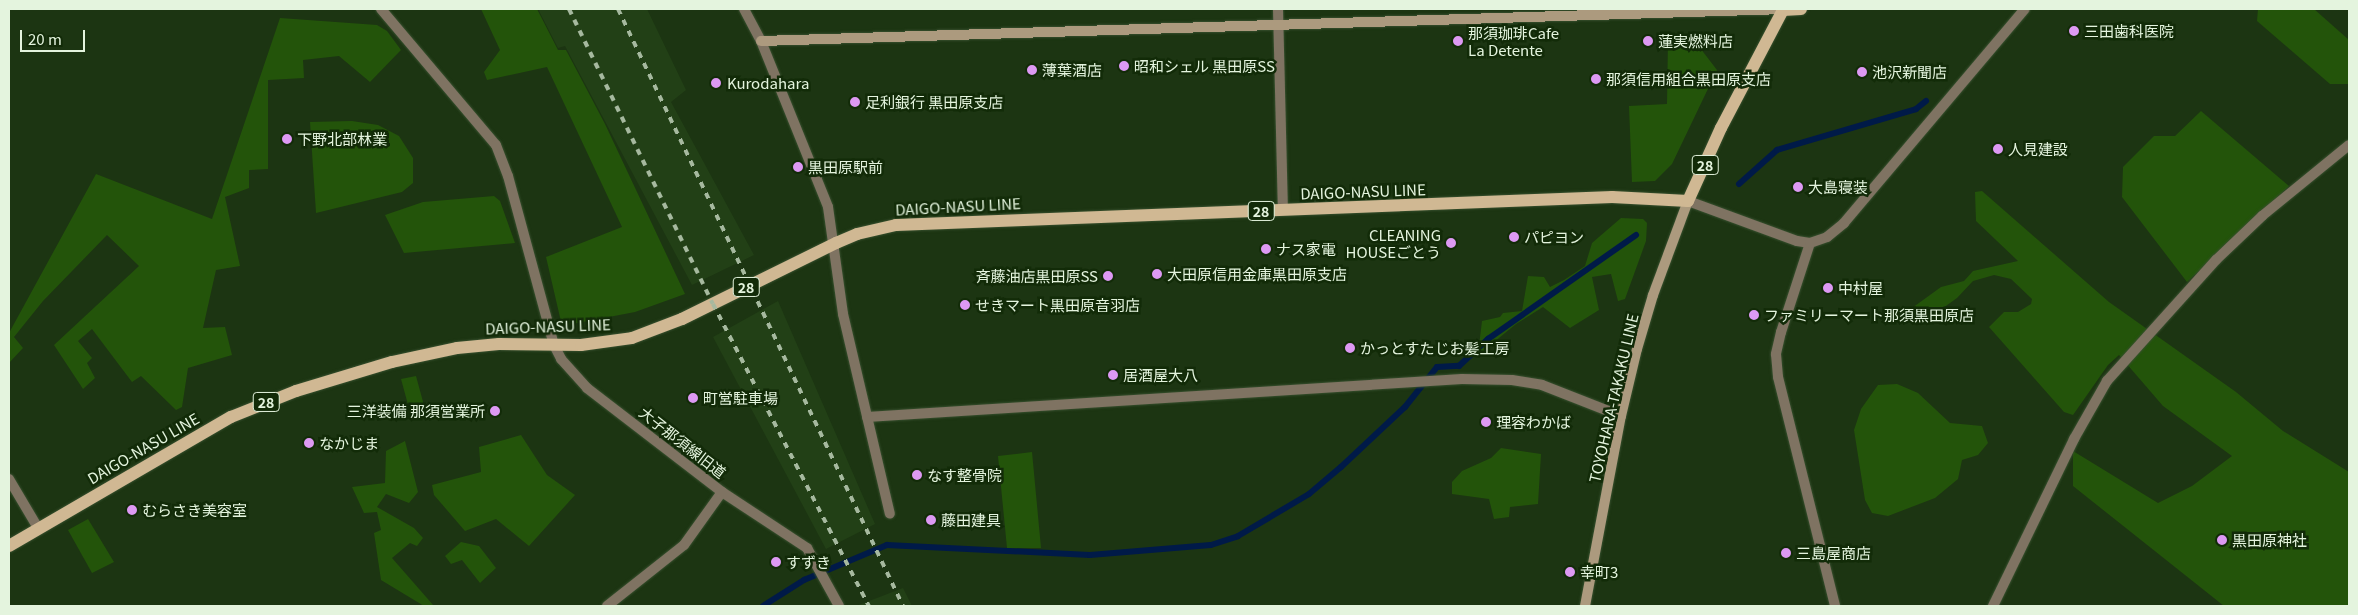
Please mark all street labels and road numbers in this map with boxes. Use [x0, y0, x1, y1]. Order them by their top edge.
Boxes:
road number: 28 [1691, 154, 1719, 176]
street label: DAIGO-NASU LINE [1300, 180, 1426, 202]
street label: DAIGO-NASU LINE [895, 194, 1021, 218]
road number: 28 [1247, 200, 1275, 222]
road number: 28 [732, 276, 760, 298]
street label: TOYOHARA-TAKAKU LINE [1585, 312, 1641, 484]
street label: DAIGO-NASU LINE [485, 315, 611, 337]
road number: 28 [252, 391, 280, 414]
street label: 大子那須線旧道 [636, 403, 730, 481]
street label: DAIGO-NASU LINE [84, 409, 202, 487]

